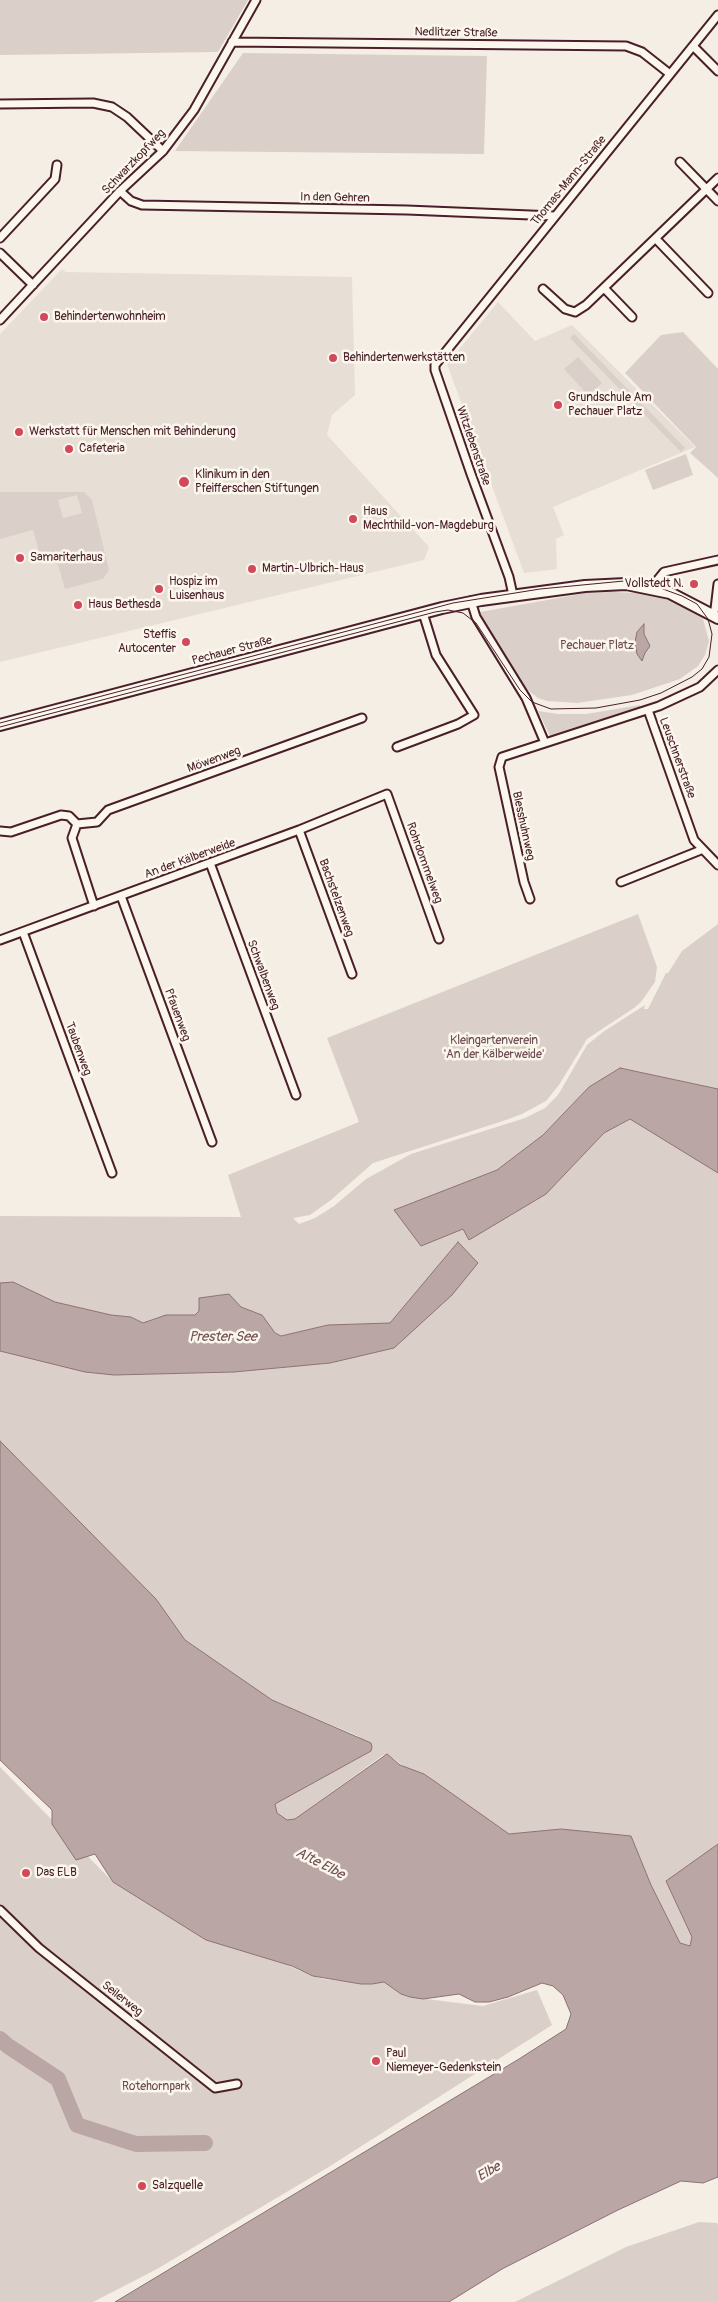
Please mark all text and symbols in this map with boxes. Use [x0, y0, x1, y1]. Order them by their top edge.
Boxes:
street label: Nedlitzer Straße [414, 25, 498, 41]
street label: Schwarzkopfweg [99, 126, 169, 198]
street label: Thomas-Mann-Straße [528, 133, 610, 229]
street label: In den Gehren [300, 190, 370, 206]
place label: Behindertenwohnheim [54, 310, 166, 324]
marker: Behindertenwohnheim [38, 311, 50, 323]
place label: Behindertenwerkstätten [343, 351, 465, 365]
marker: Behindertenwerkstätten [327, 352, 339, 364]
place label: Grundschule Am Pechauer Platz [568, 391, 652, 419]
marker: Grundschule Am Pechauer Platz [552, 399, 564, 411]
street label: Witzlebenstraße [453, 404, 493, 488]
place label: Werkstatt für Menschen mit Behinderung [29, 425, 236, 439]
marker: Werkstatt für Menschen mit Behinderung [13, 426, 25, 438]
place label: Cafeteria [79, 442, 125, 456]
marker: Cafeteria [63, 443, 75, 455]
place label: Klinikum in den Pfeifferschen Stiftungen [195, 468, 319, 496]
marker: Klinikum in den Pfeifferschen Stiftungen [177, 475, 191, 489]
place label: Haus Mechthild-von-Magdeburg [363, 505, 494, 533]
marker: Haus Mechthild-von-Magdeburg [347, 513, 359, 525]
place label: Samariterhaus [30, 551, 103, 565]
marker: Samariterhaus [14, 552, 26, 564]
place label: Martin-Ulbrich-Haus [262, 562, 364, 576]
marker: Martin-Ulbrich-Haus [246, 563, 258, 575]
place label: Hospiz im Luisenhaus [169, 575, 224, 603]
place label: Vollstedt N. [624, 577, 684, 591]
marker: Vollstedt N. [688, 578, 700, 590]
marker: Hospiz im Luisenhaus [153, 583, 165, 595]
place label: Haus Bethesda [88, 598, 161, 612]
marker: Haus Bethesda [72, 599, 84, 611]
place label: Steffis Autocenter [118, 628, 176, 656]
street label: Pechauer Straße [190, 633, 274, 669]
marker: Steffis Autocenter [180, 636, 192, 648]
park label: Pechauer Platz [560, 639, 634, 653]
street label: Leuschnerstraße [656, 715, 698, 801]
street label: Möwenweg [185, 744, 243, 776]
street label: Blesshuhnweg [509, 790, 537, 862]
street label: Rohrdommelweg [403, 821, 445, 905]
street label: An der Kälberweide [142, 836, 238, 882]
street label: Bachstelzenweg [315, 857, 357, 939]
street label: Schwalbenweg [244, 938, 282, 1012]
street label: Pfauenweg [161, 987, 193, 1043]
street label: Taubenweg [62, 1020, 94, 1078]
park label: Kleingartenverein 'An der Kälberweide' [444, 1034, 544, 1062]
water label: Prester See [189, 1329, 257, 1345]
water label: Alte Elbe [293, 1845, 347, 1883]
place label: Das ELB [36, 1866, 77, 1880]
marker: Das ELB [20, 1867, 32, 1879]
street label: Seilerweg [99, 1979, 145, 2019]
place label: Paul Niemeyer-Gedenkstein [386, 2047, 501, 2075]
marker: Paul Niemeyer-Gedenkstein [370, 2055, 382, 2067]
park label: Rotehornpark [122, 2080, 190, 2094]
water label: Elbe [474, 2159, 504, 2185]
place label: Salzquelle [152, 2179, 203, 2193]
marker: Salzquelle [136, 2180, 148, 2192]

